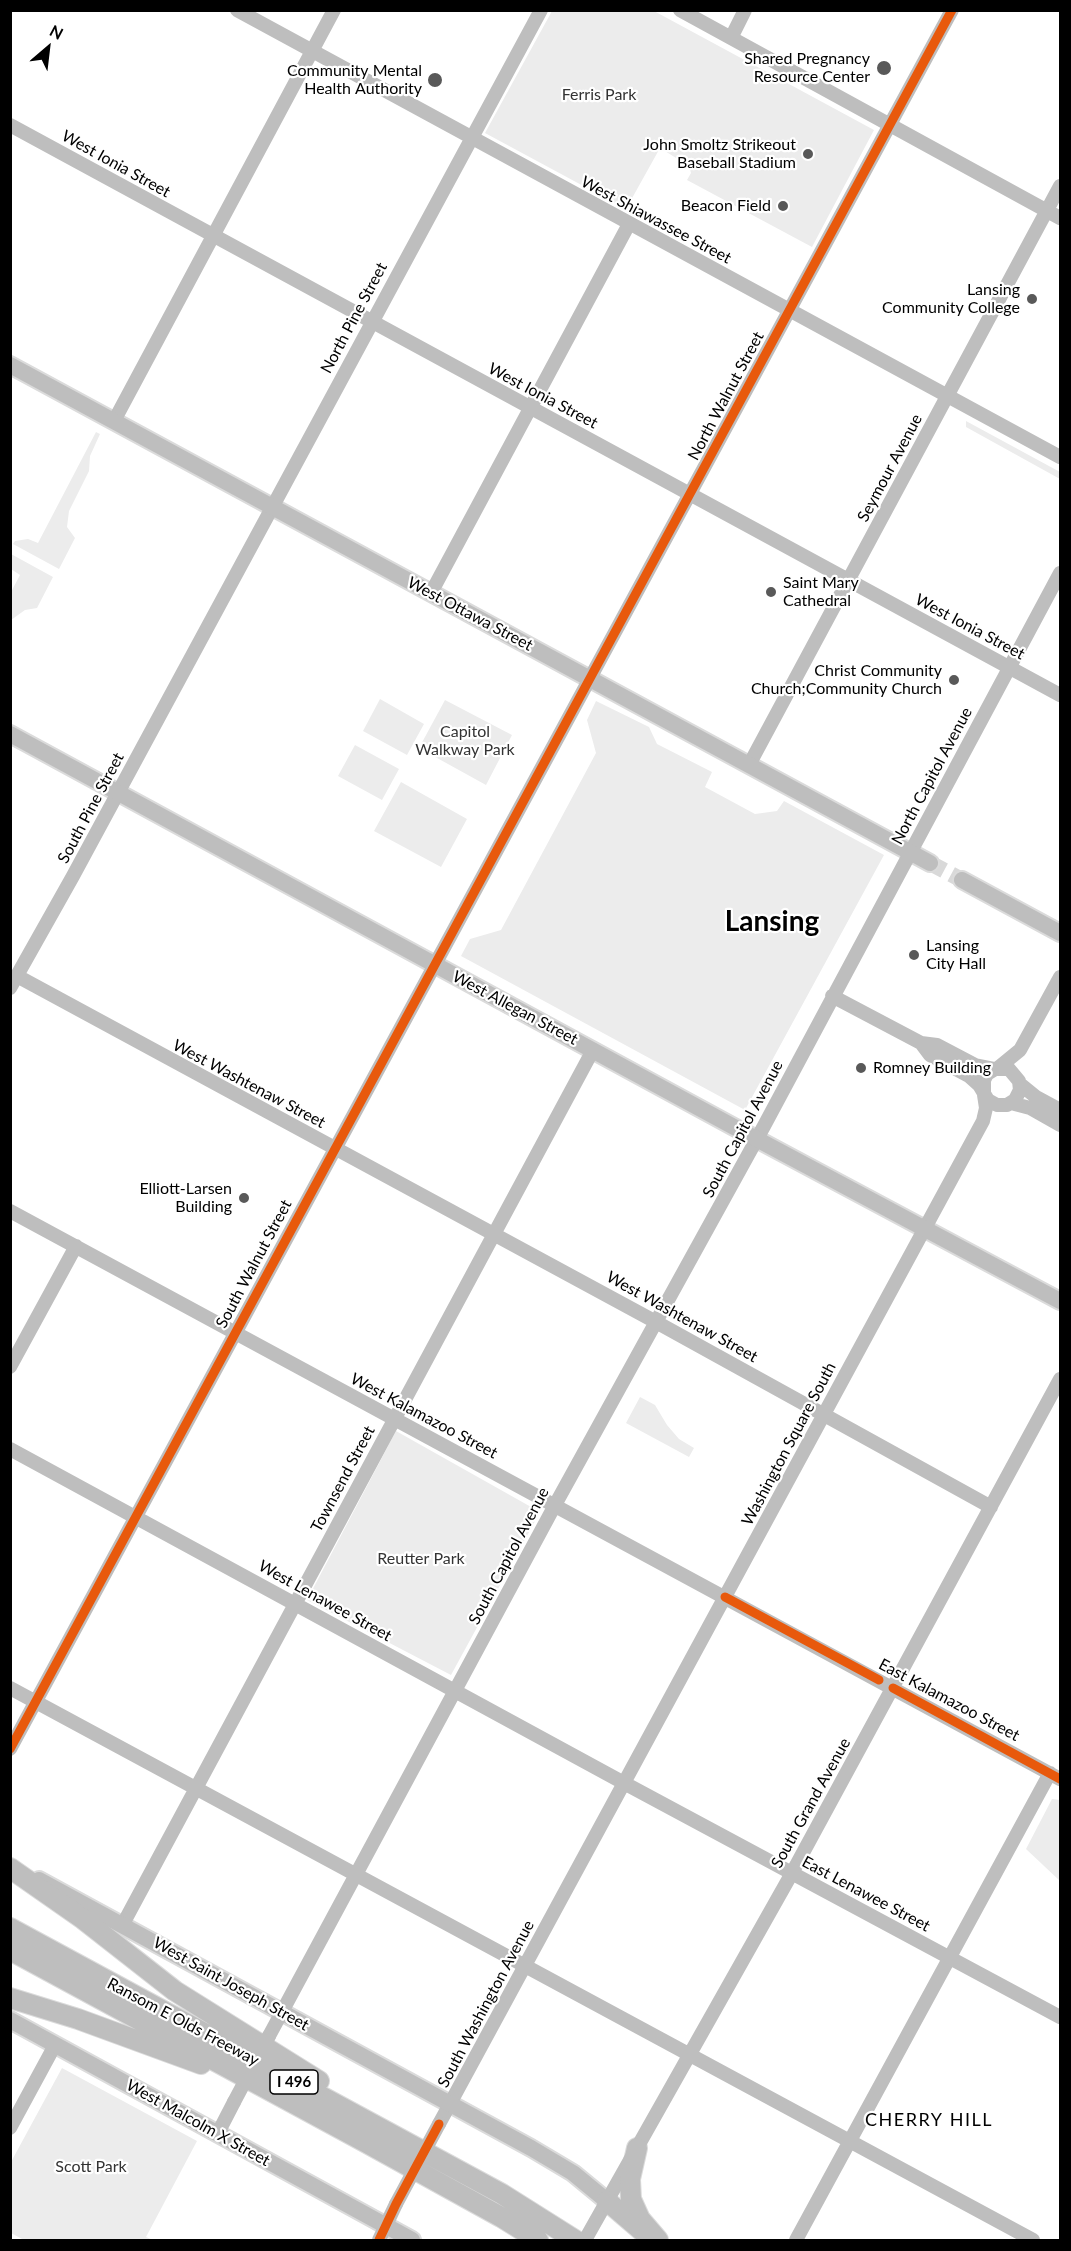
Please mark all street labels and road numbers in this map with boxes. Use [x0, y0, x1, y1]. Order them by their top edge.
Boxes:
street label: West Ionia Street [58, 126, 174, 202]
street label: West Shiawassee Street [578, 172, 734, 268]
street label: North Pine Street [317, 259, 391, 377]
street label: North Walnut Street [684, 328, 768, 464]
street label: West Ionia Street [485, 359, 601, 433]
street label: Seymour Avenue [854, 411, 926, 525]
street label: West Ottawa Street [404, 573, 536, 655]
street label: West Ionia Street [912, 590, 1028, 664]
street label: North Capitol Avenue [888, 704, 976, 848]
street label: South Pine Street [54, 749, 128, 867]
street label: West Allegan Street [449, 967, 581, 1049]
street label: West Washtenaw Street [169, 1036, 329, 1132]
street label: South Capitol Avenue [699, 1057, 787, 1201]
street label: South Walnut Street [212, 1197, 296, 1331]
street label: West Washtenaw Street [603, 1267, 761, 1367]
street label: Washington Square South [738, 1359, 840, 1529]
street label: West Kalamazoo Street [347, 1369, 501, 1463]
street label: Townsend Street [307, 1423, 379, 1535]
street label: South Capitol Avenue [465, 1484, 553, 1628]
street label: West Lenawee Street [255, 1556, 395, 1646]
street label: East Kalamazoo Street [875, 1655, 1023, 1745]
street label: South Grand Avenue [767, 1735, 855, 1871]
street label: East Lenawee Street [799, 1852, 933, 1936]
street label: South Washington Avenue [434, 1917, 538, 2091]
street label: West Saint Joseph Street [150, 1933, 312, 2035]
street label: Ransom E Olds Freeway [104, 1974, 262, 2070]
road number: I 496 [270, 2070, 318, 2094]
street label: West Malcolm X Street [123, 2075, 273, 2171]

